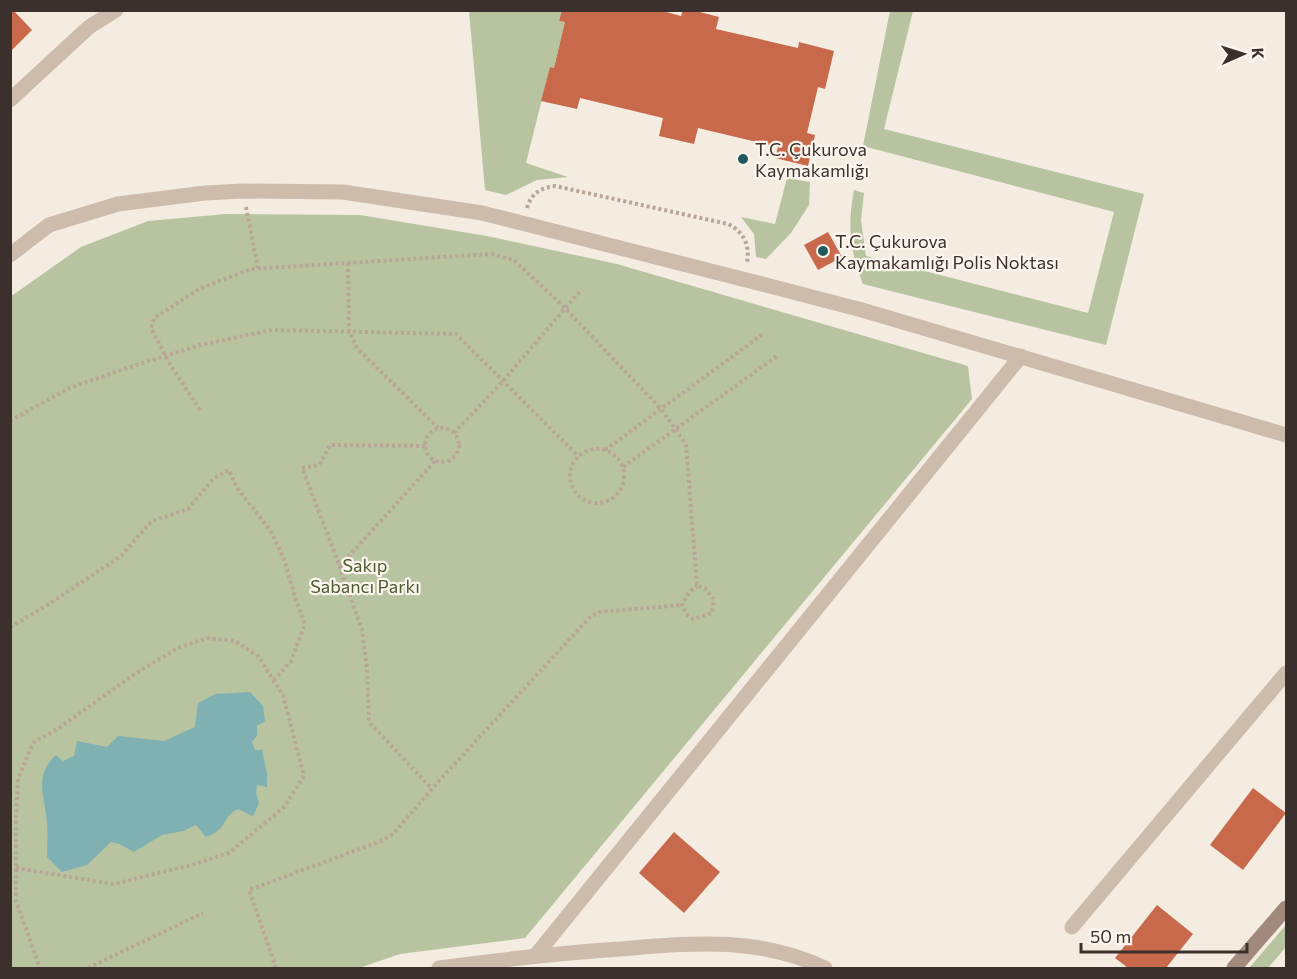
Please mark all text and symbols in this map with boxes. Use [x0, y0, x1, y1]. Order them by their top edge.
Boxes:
north arrow [1213, 24, 1273, 84]
text: K [1249, 47, 1268, 59]
place label: T.C. Çukurova Kaymakamlığı [755, 138, 869, 181]
marker: T.C. Çukurova Kaymakamlığı [736, 152, 750, 166]
place label: T.C. Çukurova Kaymakamlığı Polis Noktası [835, 230, 1059, 273]
marker: T.C. Çukurova Kaymakamlığı Polis Noktası [816, 244, 830, 258]
park label: Sakıp Sabancı Parkı [310, 554, 420, 597]
scale bar [1081, 916, 1248, 954]
text: 50 m [1090, 925, 1131, 947]

